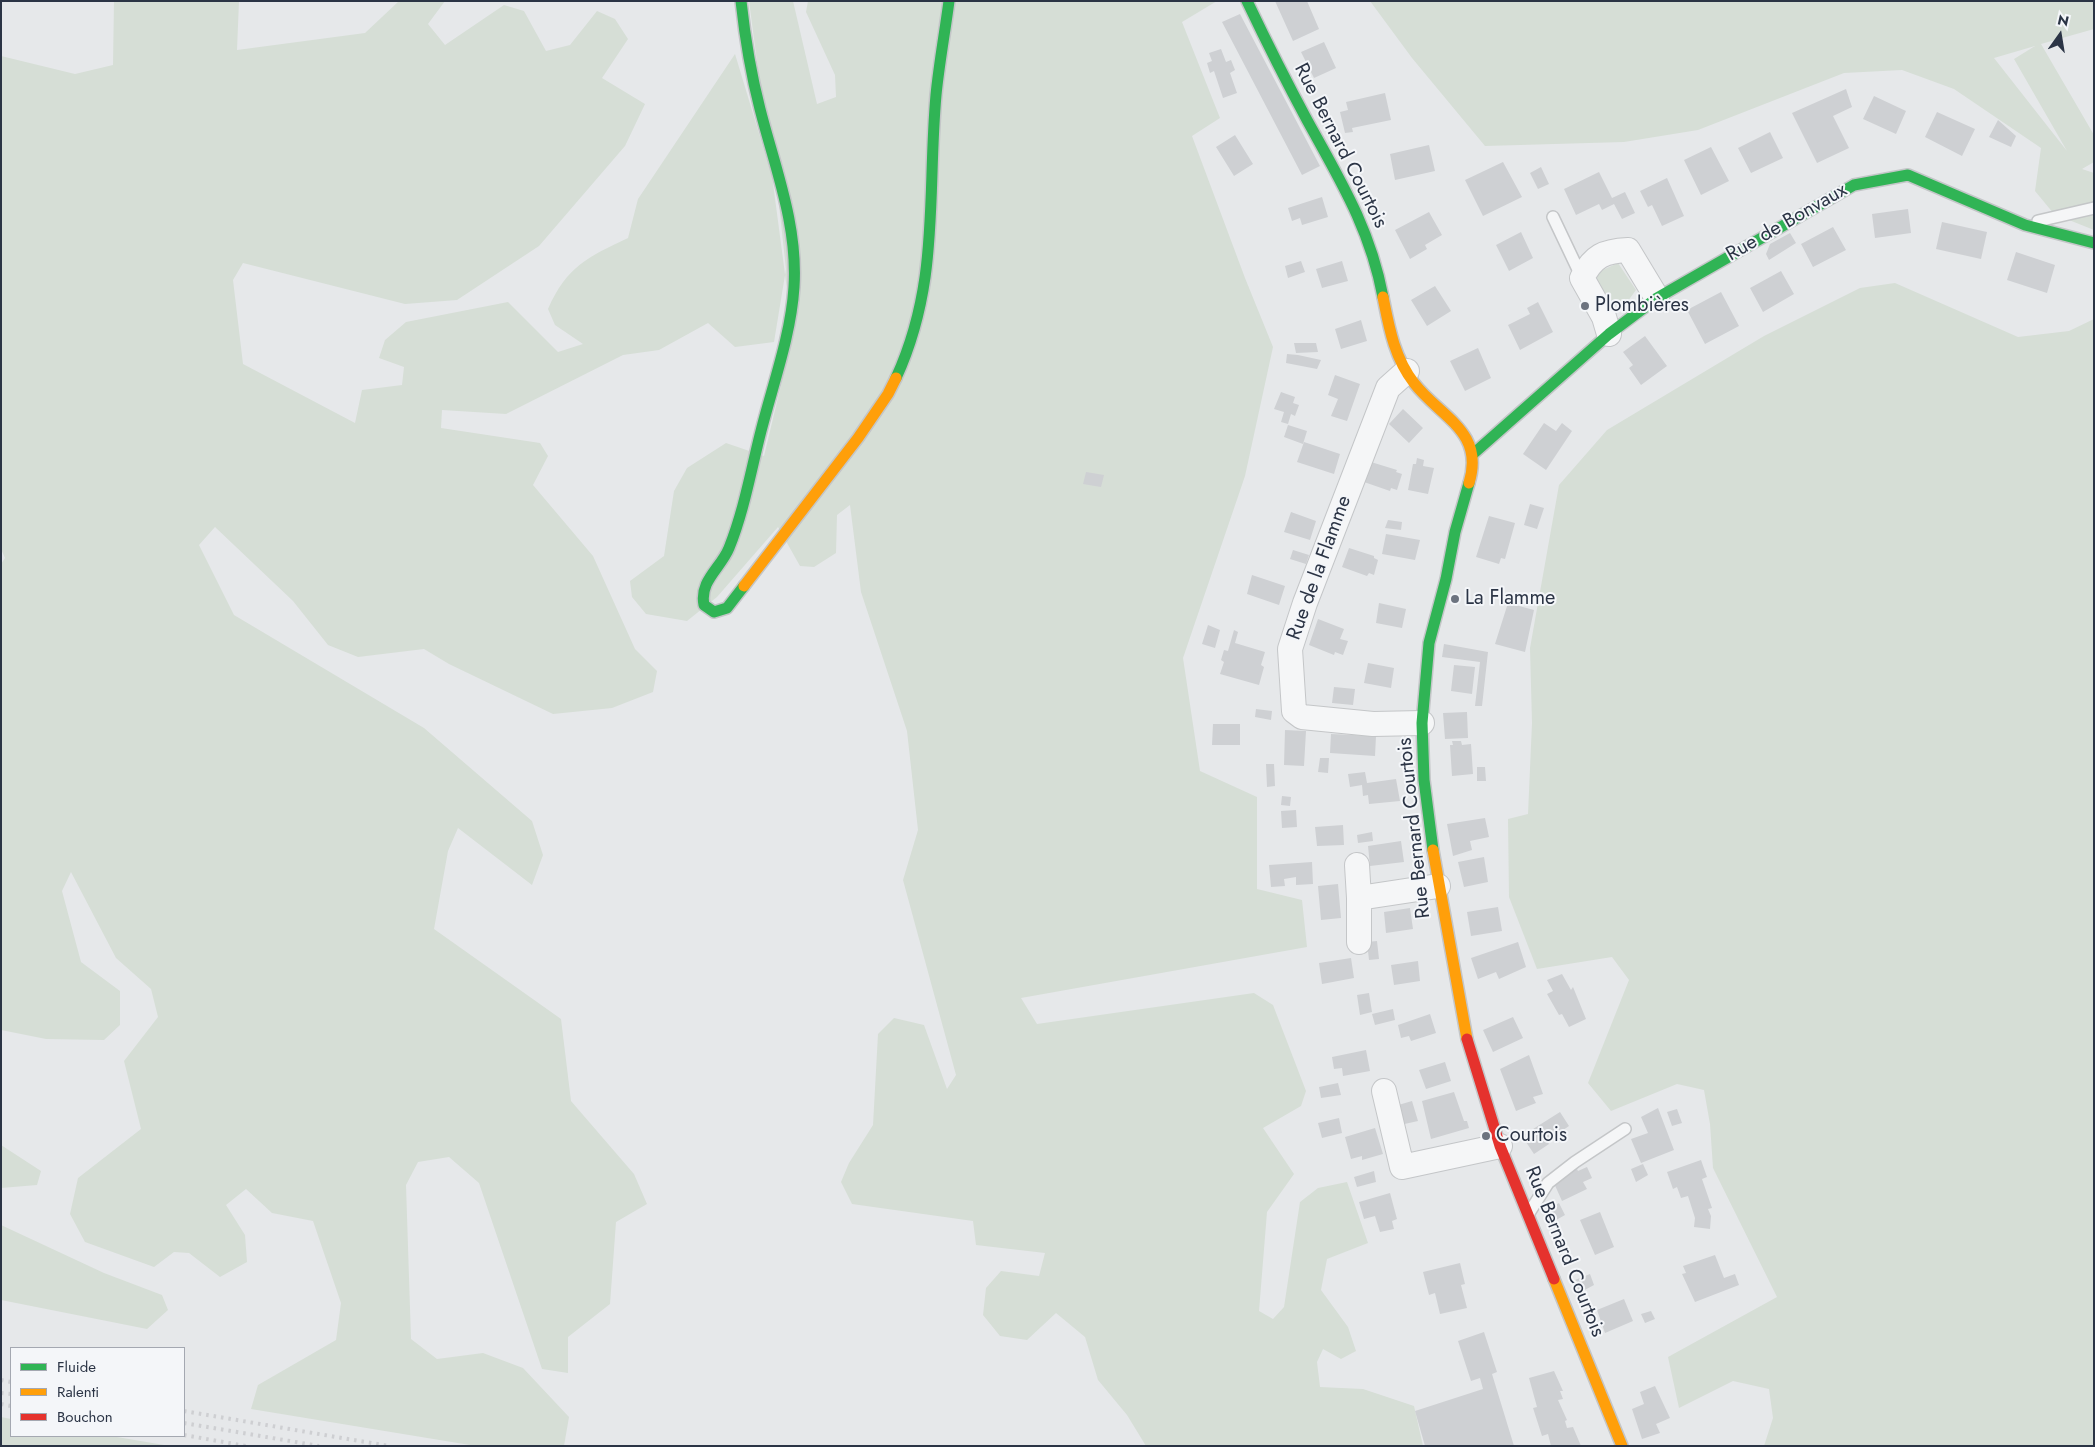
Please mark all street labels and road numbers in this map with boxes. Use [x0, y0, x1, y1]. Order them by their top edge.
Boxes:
street label: Rue Bernard Courtois [1288, 60, 1392, 232]
street label: Rue de Bonvaux [1722, 179, 1852, 267]
street label: Rue de la Flamme [1283, 493, 1357, 643]
street label: Rue Bernard Courtois [1394, 736, 1436, 920]
street label: Rue Bernard Courtois [1519, 1163, 1609, 1341]

